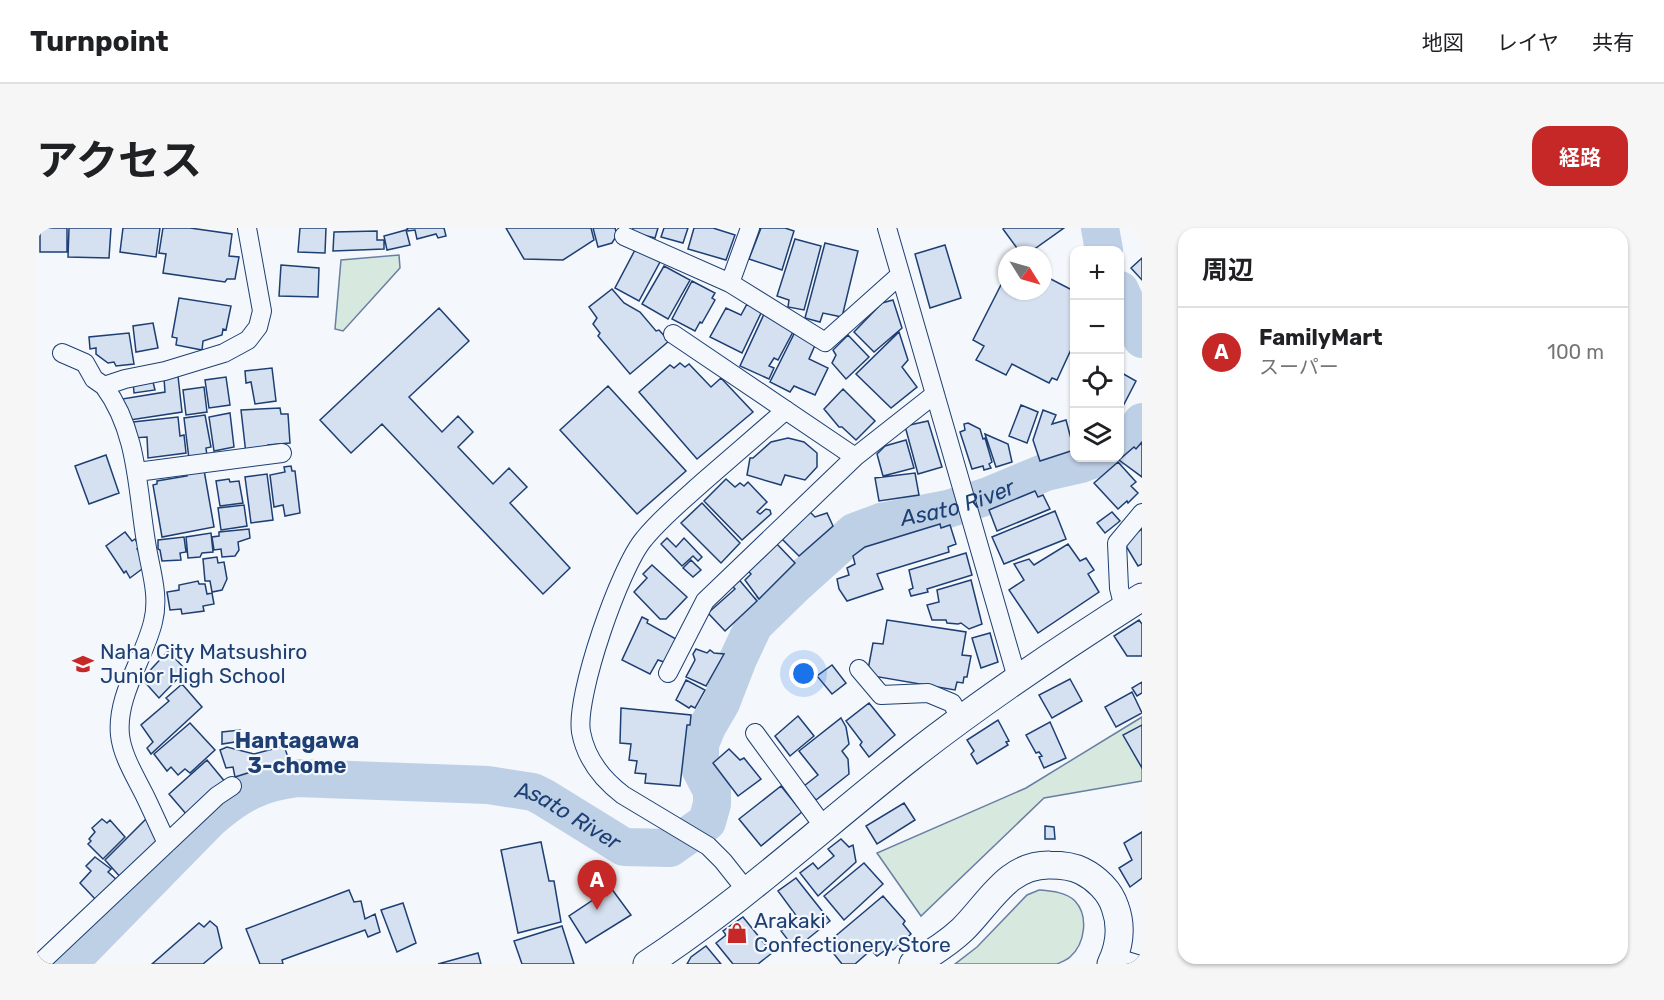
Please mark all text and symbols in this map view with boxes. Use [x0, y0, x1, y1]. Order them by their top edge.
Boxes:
text: Turnpoint [30, 25, 169, 58]
text: 地図 [1422, 30, 1464, 55]
text: レイヤ [1497, 30, 1559, 55]
text: 共有 [1592, 30, 1634, 55]
button: 経路 [1532, 126, 1628, 186]
text: アクセス [36, 136, 202, 186]
north arrow [998, 246, 1052, 300]
map controls [1070, 246, 1124, 462]
button: + [1070, 246, 1124, 300]
text: 周辺 [1202, 255, 1254, 286]
button: − [1070, 300, 1124, 354]
text: FamilyMart [1259, 324, 1382, 351]
text: A [1214, 340, 1229, 364]
text: 100 m [1547, 340, 1604, 364]
button: locate [1070, 354, 1124, 408]
text: スーパー [1259, 355, 1339, 379]
button: layers [1070, 408, 1124, 462]
water label: Asato River [897, 473, 1020, 532]
place label: Naha City Matsushiro Junior High School [100, 639, 307, 688]
school or university icon: Naha City Matsushiro Junior High School [71, 652, 95, 676]
your location [789, 659, 818, 688]
district label: Hantagawa 3-chome [235, 727, 359, 779]
water label: Asato River [513, 776, 627, 857]
pin: A [578, 860, 616, 910]
place label: Arakaki Confectionery Store [754, 908, 951, 957]
shop icon: Arakaki Confectionery Store [725, 921, 749, 945]

